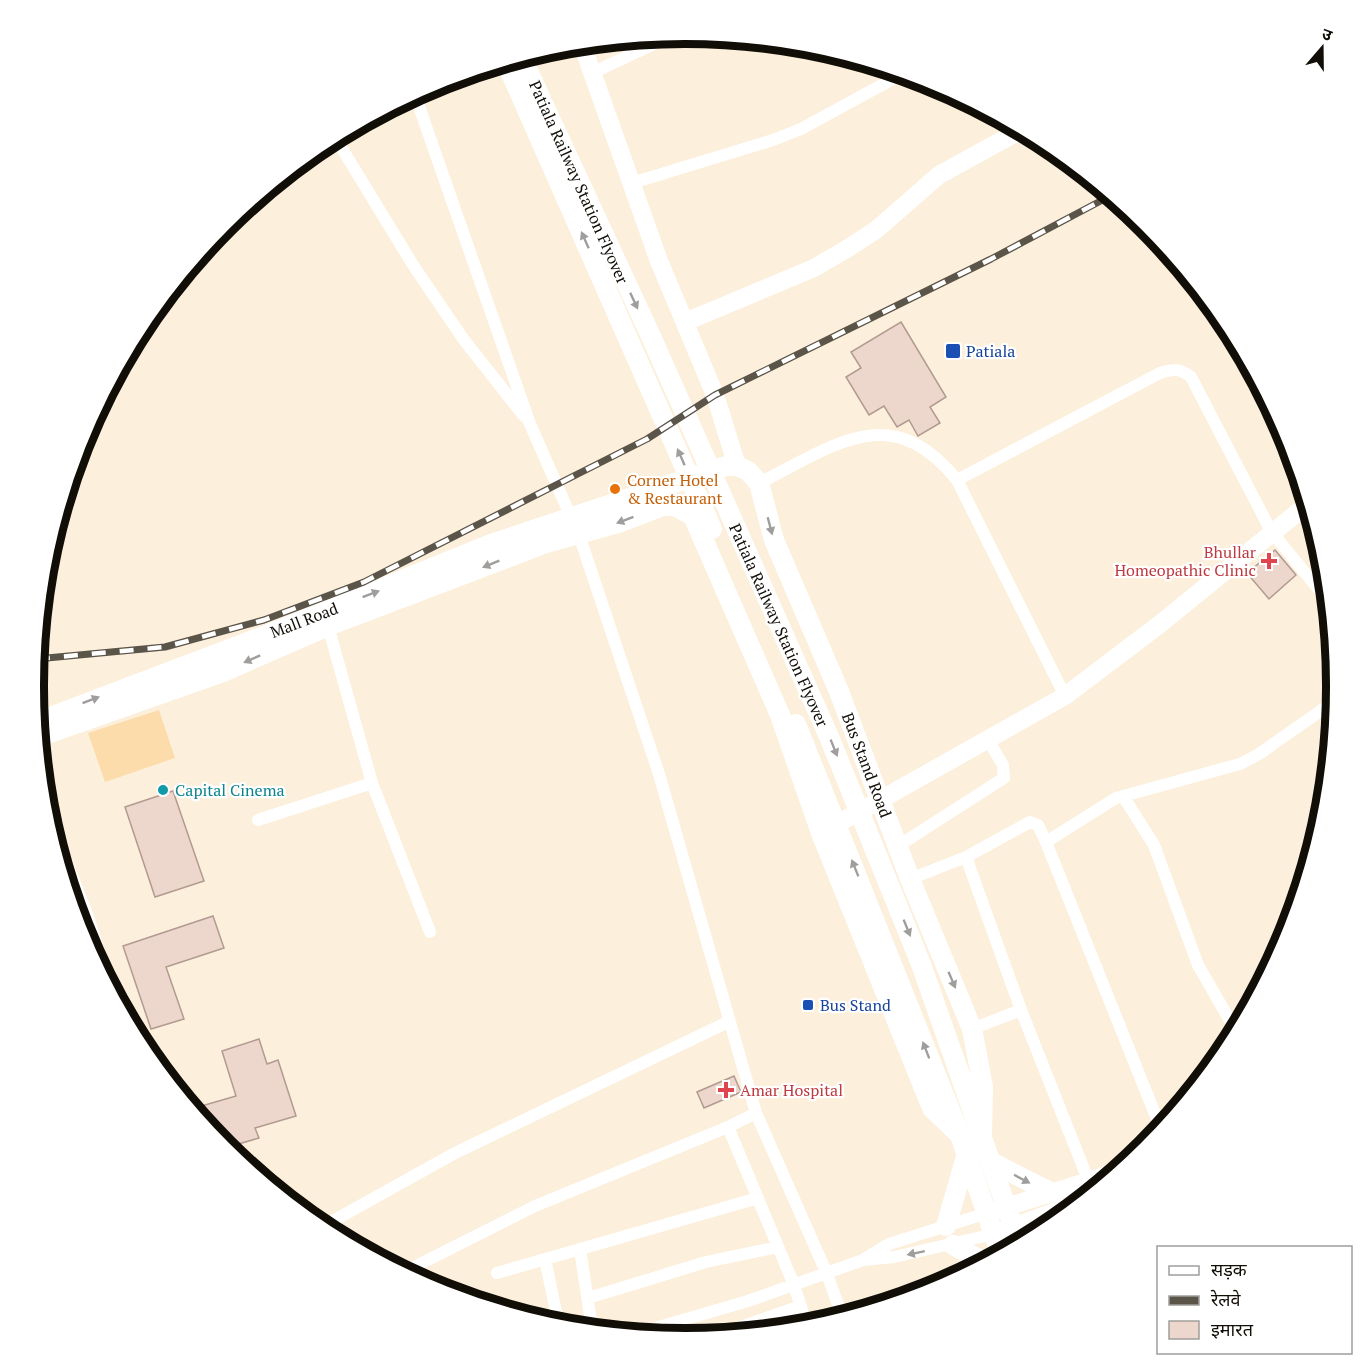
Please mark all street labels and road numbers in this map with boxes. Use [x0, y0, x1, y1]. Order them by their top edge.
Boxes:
street label: Patiala Railway Station Flyover [524, 77, 634, 288]
street label: Patiala Railway Station Flyover [724, 520, 834, 731]
street label: Mall Road [267, 597, 341, 643]
street label: Bus Stand Road [837, 710, 897, 821]

